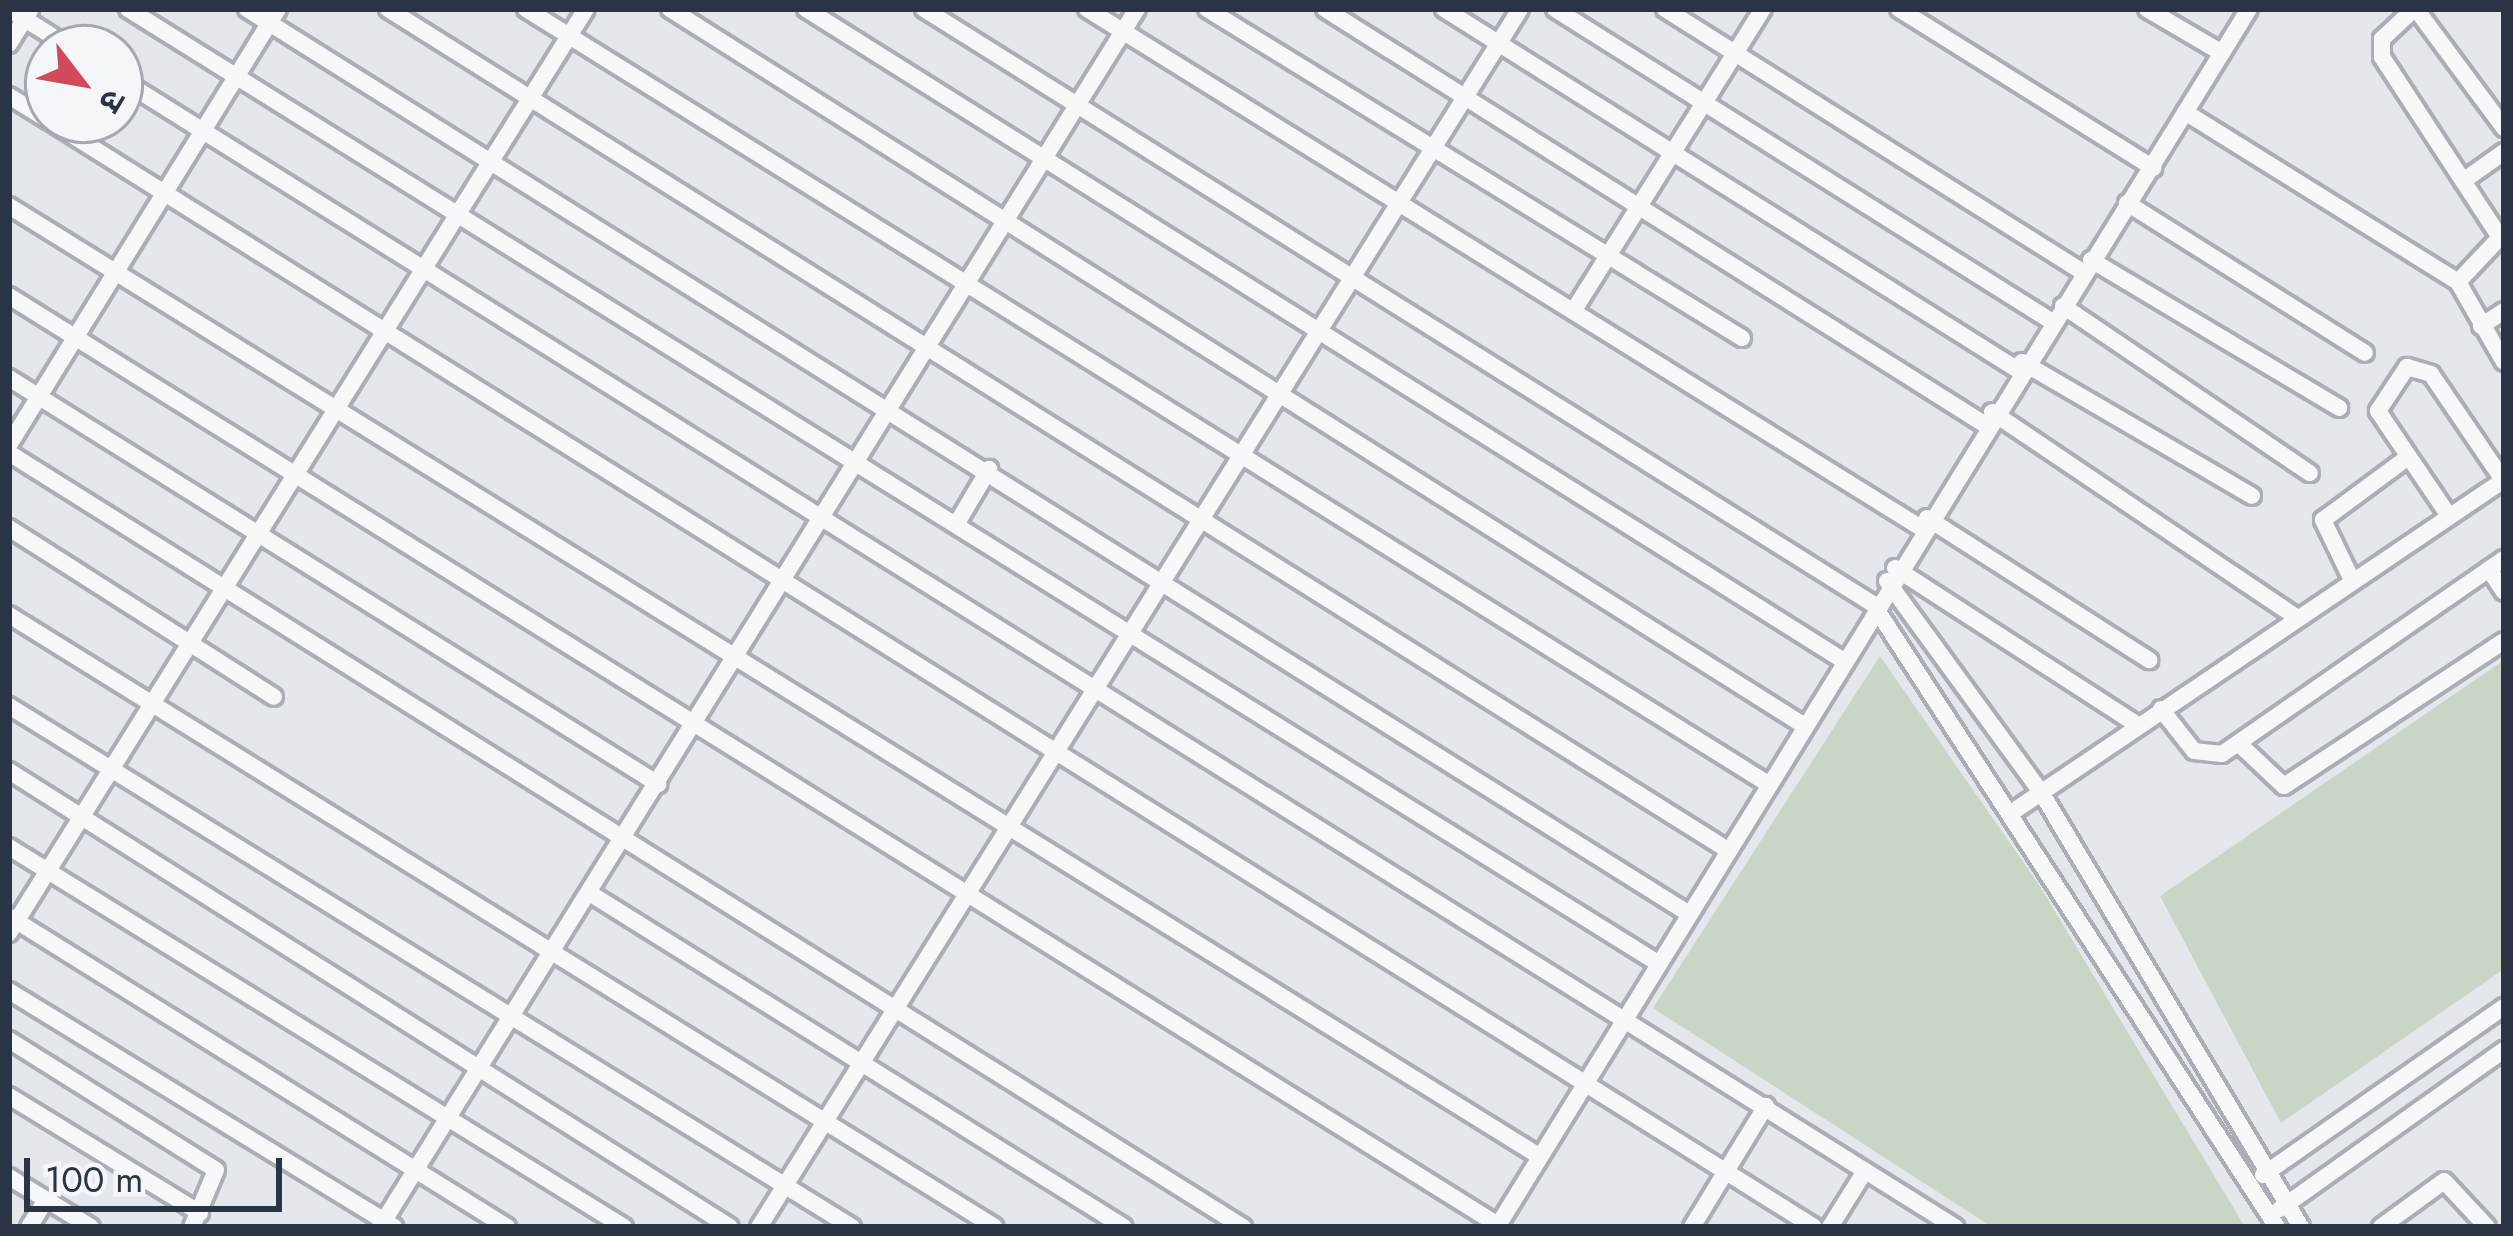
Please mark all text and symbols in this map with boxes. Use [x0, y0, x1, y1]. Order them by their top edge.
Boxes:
north arrow [24, 24, 144, 144]
text: उ [88, 81, 138, 122]
scale bar [30, 1134, 288, 1208]
text: 100 m [45, 1153, 143, 1205]

